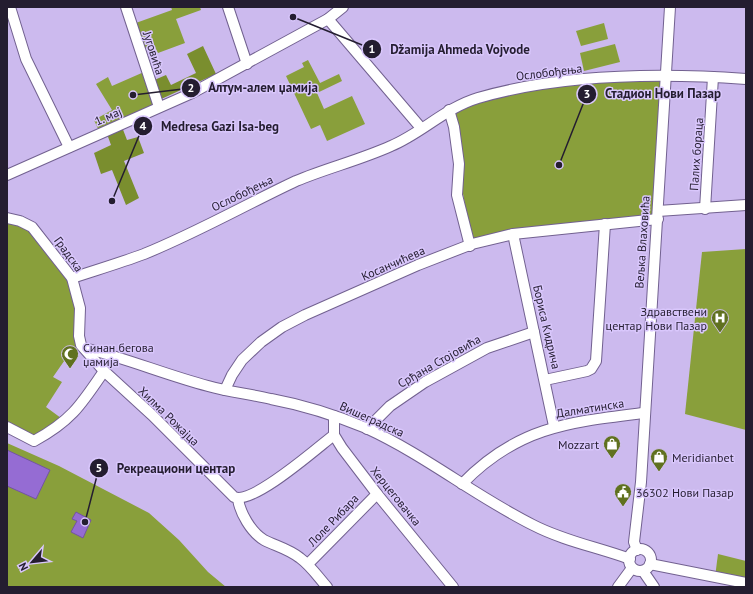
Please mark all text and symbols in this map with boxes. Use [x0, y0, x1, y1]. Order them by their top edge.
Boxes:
street label: Југовића [140, 28, 168, 77]
callout: Džamija Ahmeda Vojvode [362, 37, 538, 62]
text: 1 [369, 41, 375, 56]
text: Džamija Ahmeda Vojvode [390, 41, 530, 58]
street label: Ослобођења [515, 60, 583, 84]
callout: Алтум-алем џамија [181, 75, 326, 100]
text: Алтум-алем џамија [208, 79, 318, 96]
text: 2 [188, 80, 194, 95]
callout: Стадион Нови Пазар [577, 81, 729, 106]
text: Стадион Нови Пазар [605, 85, 721, 102]
text: 3 [584, 86, 590, 101]
street label: 1. мај [92, 103, 124, 129]
callout: Medresa Gazi Isa-beg [133, 114, 288, 139]
street label: Палих бораца [686, 117, 706, 191]
text: 4 [140, 118, 147, 133]
text: Medresa Gazi Isa-beg [161, 118, 279, 135]
street label: Ослобођења [209, 172, 275, 214]
street label: Вељка Влаховића [631, 195, 653, 289]
street label: Градска [51, 233, 87, 275]
street label: Косанчићева [359, 242, 427, 284]
street label: Бориса Кидрича [530, 283, 564, 371]
place label: Здравствени центар Нови Пазар [606, 304, 707, 333]
hospital icon: Здравствени центар Нови Пазар [710, 308, 730, 333]
street label: Срђана Стојовића [395, 331, 483, 391]
place label: Синан бегова џамија [83, 340, 154, 369]
mosque icon: Синан бегова џамија [60, 344, 80, 369]
street label: Хилма Рожајца [135, 383, 203, 449]
street label: Далматинска [555, 395, 625, 421]
street label: Вишеградска [337, 398, 407, 440]
shop icon: Mozzart [602, 434, 622, 459]
place label: Mozzart [558, 437, 599, 452]
shop icon: Meridianbet [649, 447, 669, 472]
place label: Meridianbet [672, 450, 734, 465]
callout: Рекреациони центар [89, 455, 243, 480]
text: 5 [96, 460, 102, 475]
text: Рекреациони центар [117, 460, 235, 477]
street label: Херцеговачка [367, 463, 425, 529]
public building icon: 36302 Нови Пазар [613, 482, 633, 507]
place label: 36302 Нови Пазар [636, 485, 734, 500]
street label: Лоле Рибара [304, 491, 362, 550]
north arrow [12, 542, 52, 582]
text: N [15, 560, 31, 573]

